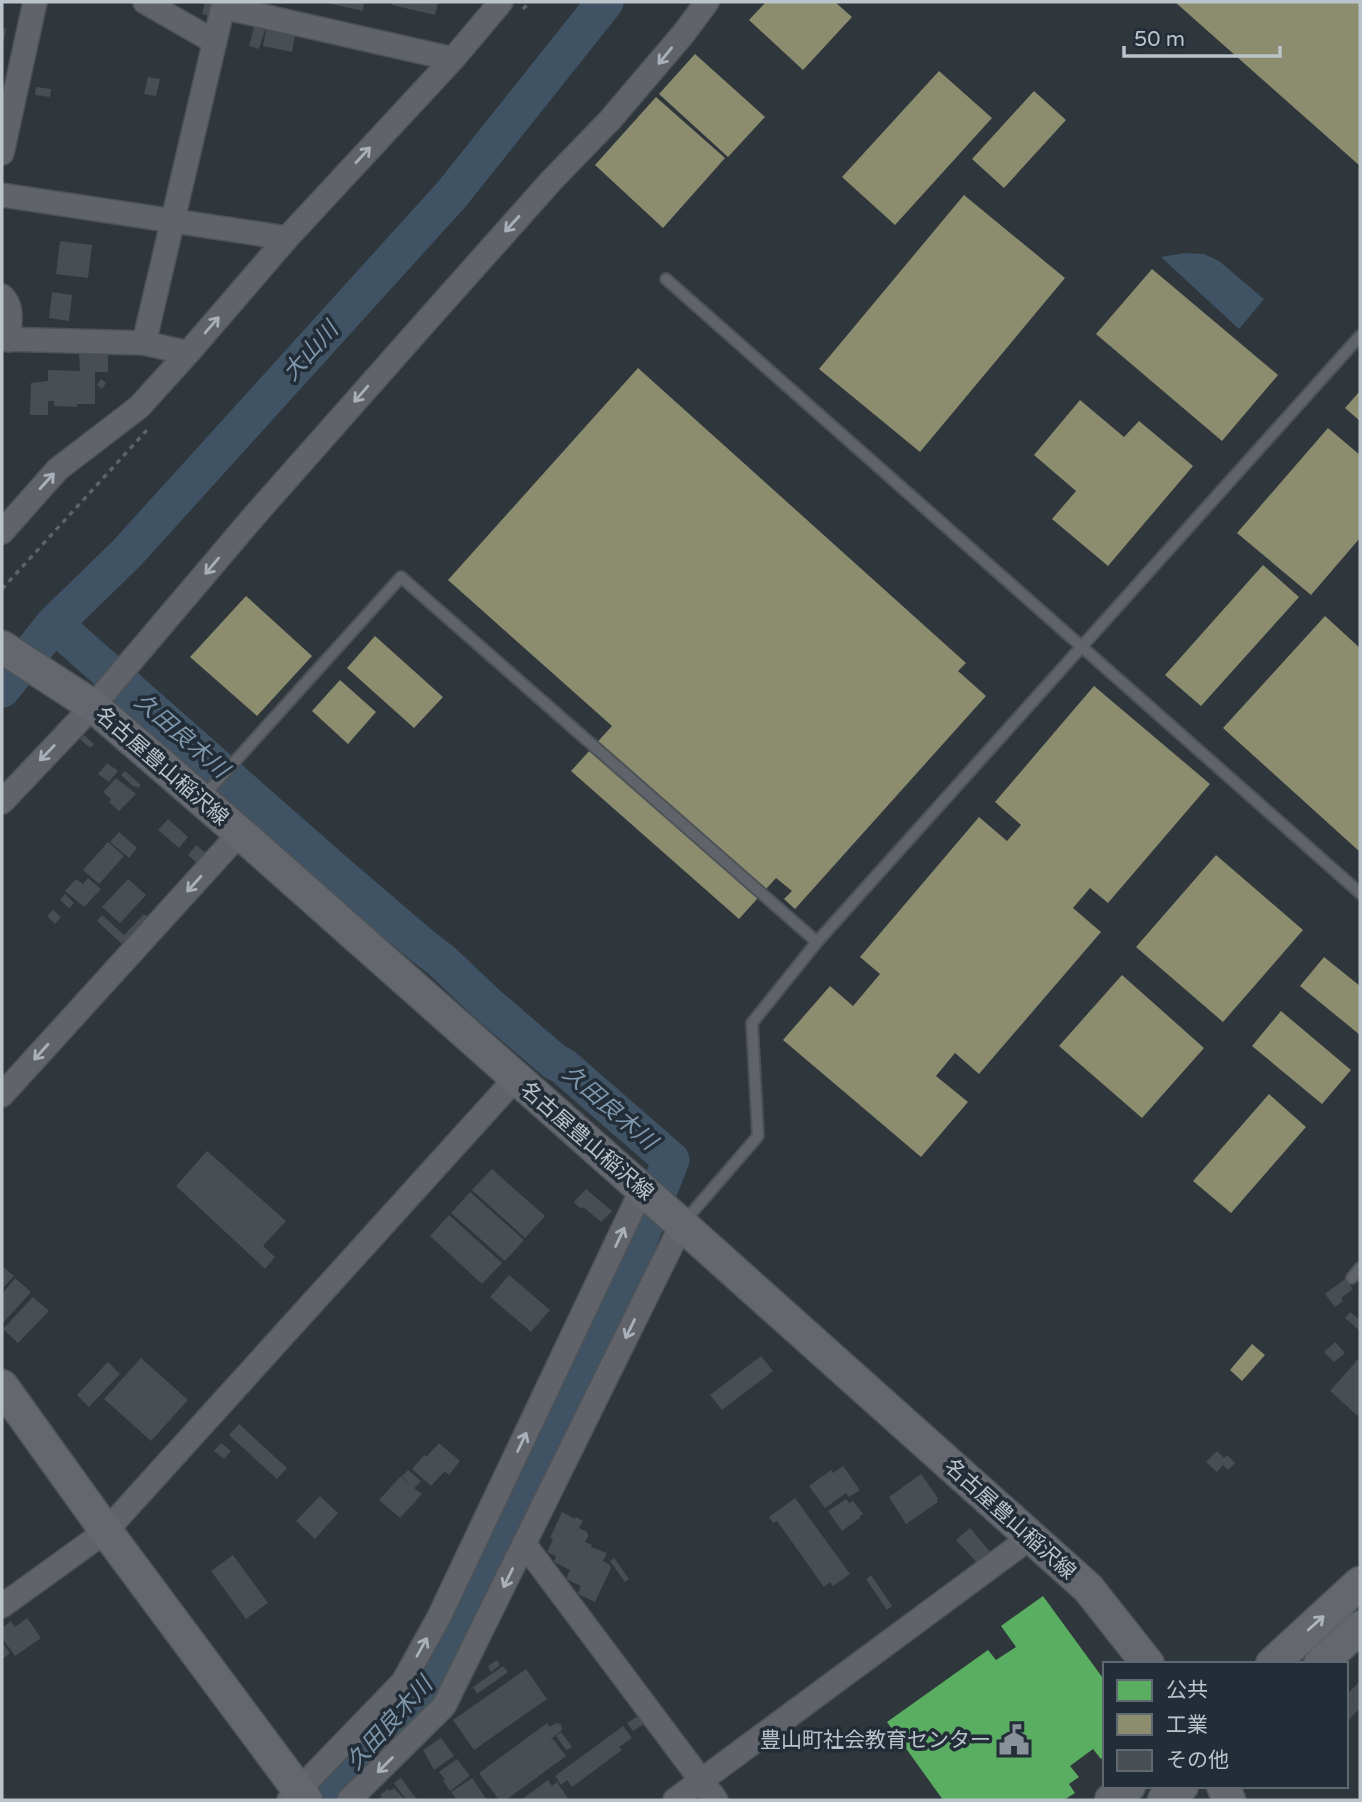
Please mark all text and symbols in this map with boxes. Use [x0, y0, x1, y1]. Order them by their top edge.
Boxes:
scale bar [1124, 14, 1280, 58]
text: 50 m [1134, 27, 1185, 52]
one-way arrow [658, 47, 674, 65]
one-way arrow [355, 147, 372, 164]
one-way arrow [504, 215, 520, 233]
water label: 大山川 [277, 314, 346, 387]
one-way arrow [204, 317, 220, 335]
one-way arrow [353, 385, 369, 403]
one-way arrow [39, 473, 56, 490]
one-way arrow [204, 556, 220, 574]
water label: 久田良木川 [129, 687, 236, 786]
street label: 名古屋豊山稲沢線 [90, 702, 233, 831]
one-way arrow [39, 745, 56, 762]
one-way arrow [185, 875, 202, 892]
one-way arrow [32, 1043, 49, 1060]
water label: 久田良木川 [557, 1059, 664, 1158]
street label: 名古屋豊山稲沢線 [515, 1077, 658, 1206]
one-way arrow [614, 1227, 627, 1248]
one-way arrow [623, 1318, 636, 1339]
one-way arrow [516, 1432, 529, 1453]
street label: 名古屋豊山稲沢線 [939, 1454, 1080, 1585]
one-way arrow [501, 1567, 515, 1588]
one-way arrow [1307, 1615, 1324, 1632]
one-way arrow [415, 1637, 429, 1657]
legend [1103, 1662, 1348, 1788]
water label: 久田良木川 [341, 1669, 441, 1776]
text: 公共 [1166, 1678, 1208, 1703]
text: 工業 [1166, 1713, 1208, 1738]
public building icon: 豊山町社会教育センター [997, 1723, 1031, 1757]
place label: 豊山町社会教育センター [760, 1728, 991, 1753]
text: その他 [1166, 1748, 1229, 1773]
one-way arrow [376, 1757, 393, 1774]

